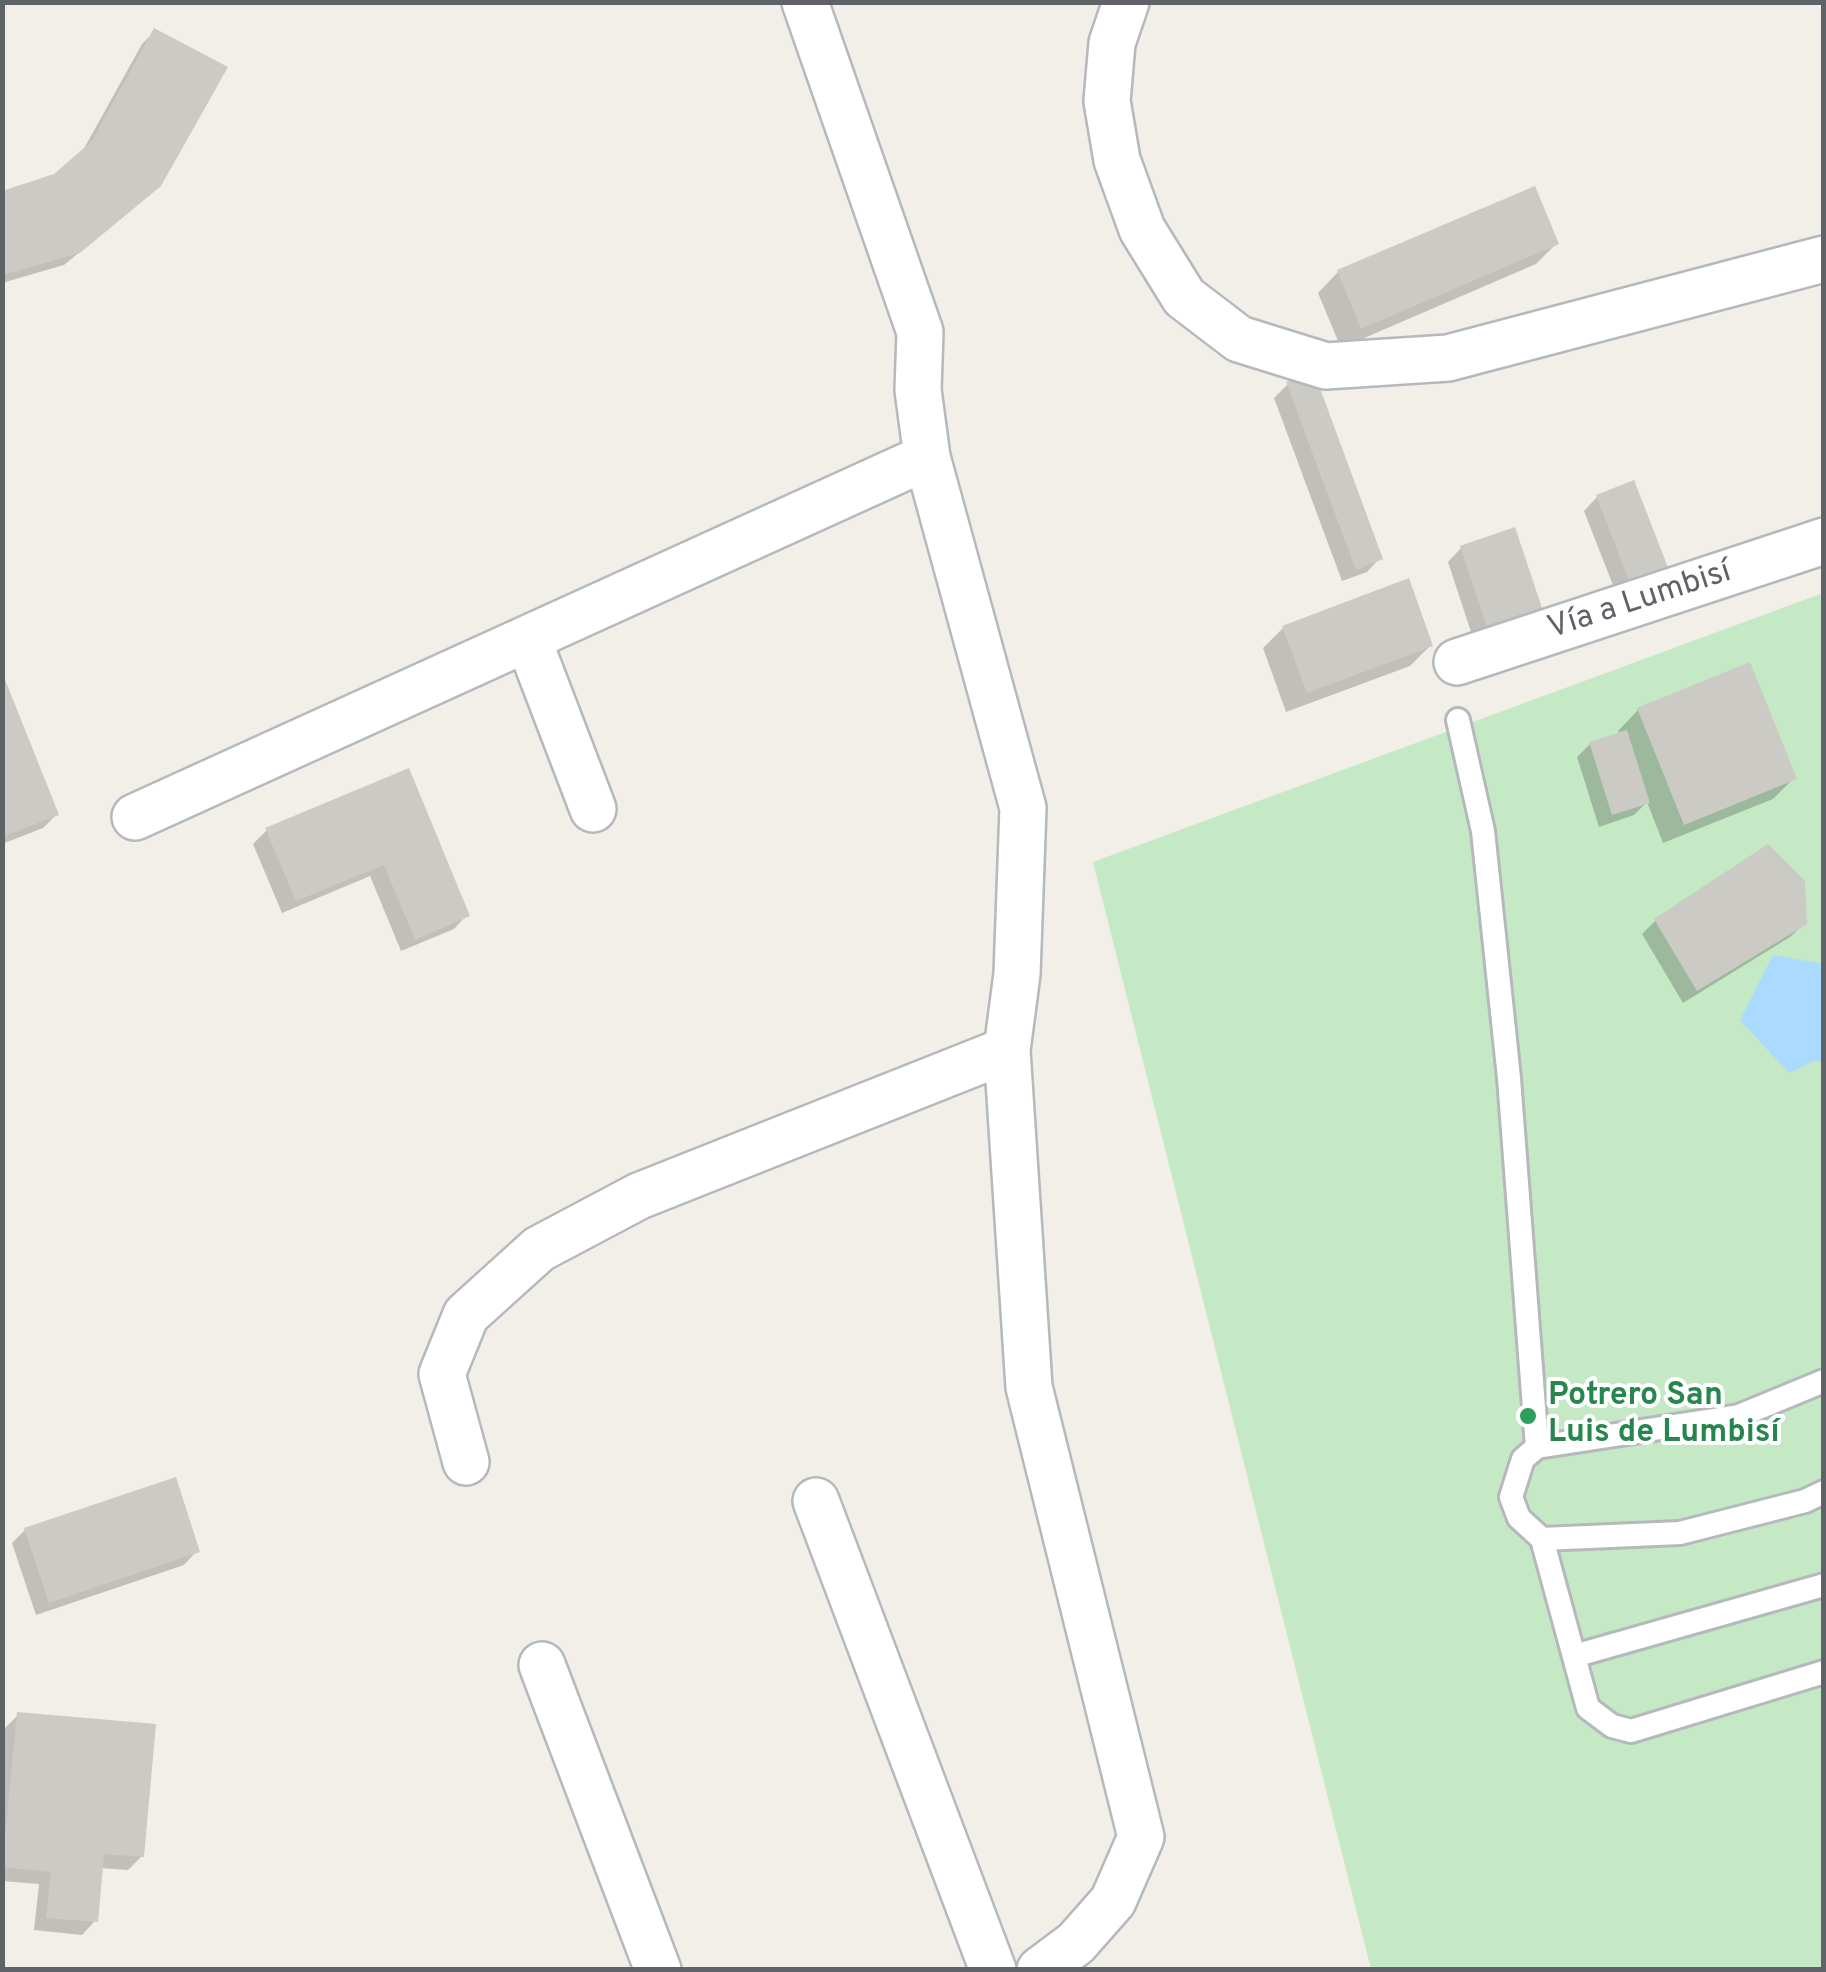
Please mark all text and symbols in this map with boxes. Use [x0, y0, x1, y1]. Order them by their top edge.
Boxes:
street label: Vía a Lumbisí [1544, 554, 1736, 650]
place label: Potrero San Luis de Lumbisí [1548, 1379, 1780, 1454]
marker: Potrero San Luis de Lumbisí [1517, 1405, 1539, 1427]

